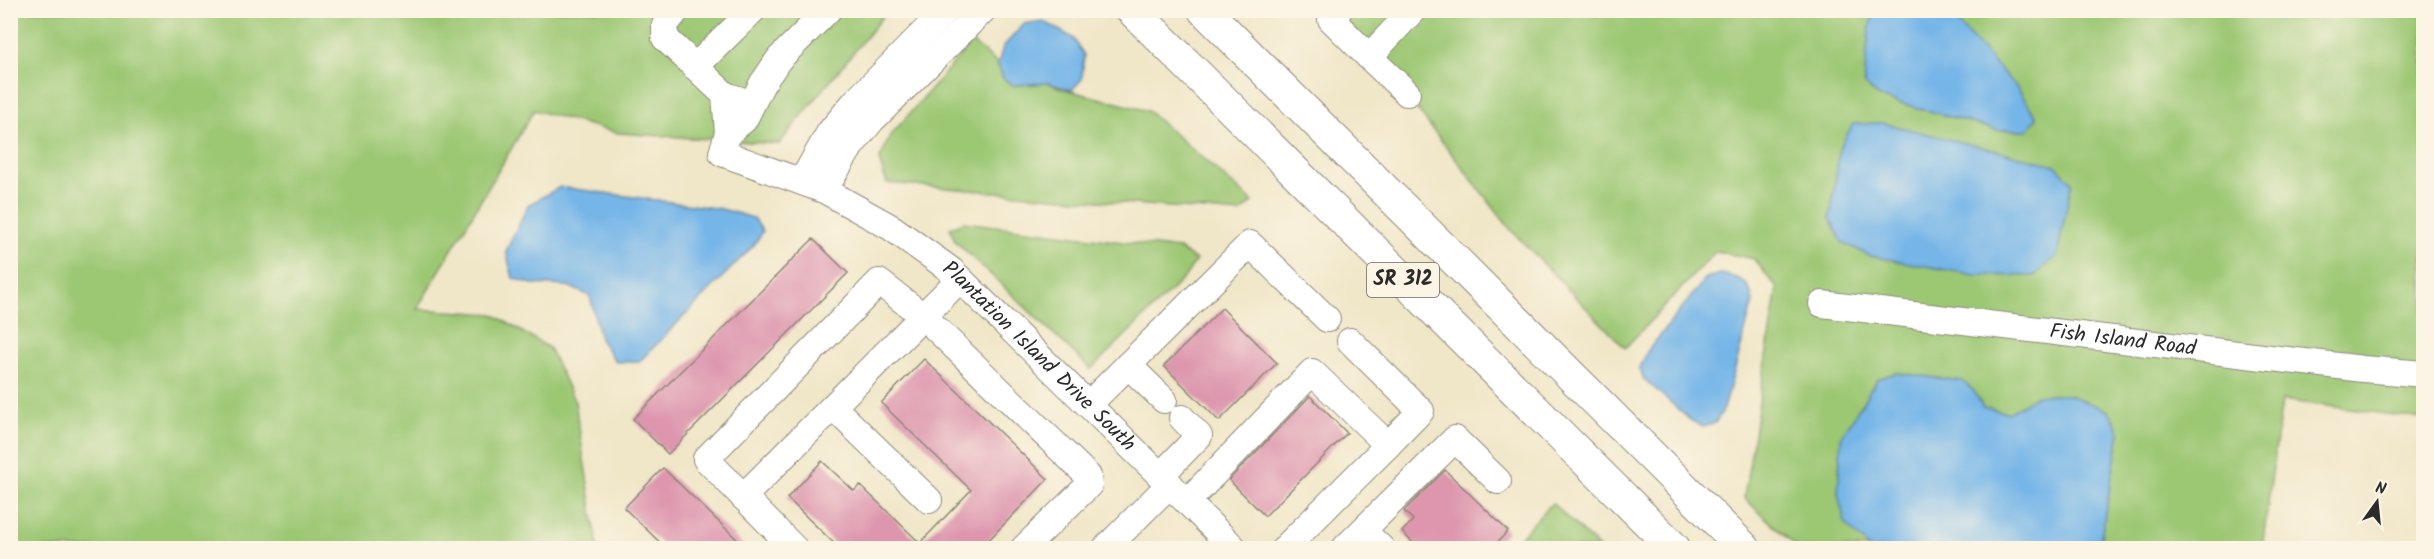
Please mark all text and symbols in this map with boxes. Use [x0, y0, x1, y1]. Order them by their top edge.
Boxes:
street label: Plantation Island Drive South [935, 253, 1144, 460]
road number: SR 312 [1367, 263, 1439, 297]
street label: Fish Island Road [2048, 315, 2198, 365]
north arrow [2347, 472, 2407, 532]
text: N [2372, 476, 2389, 502]

